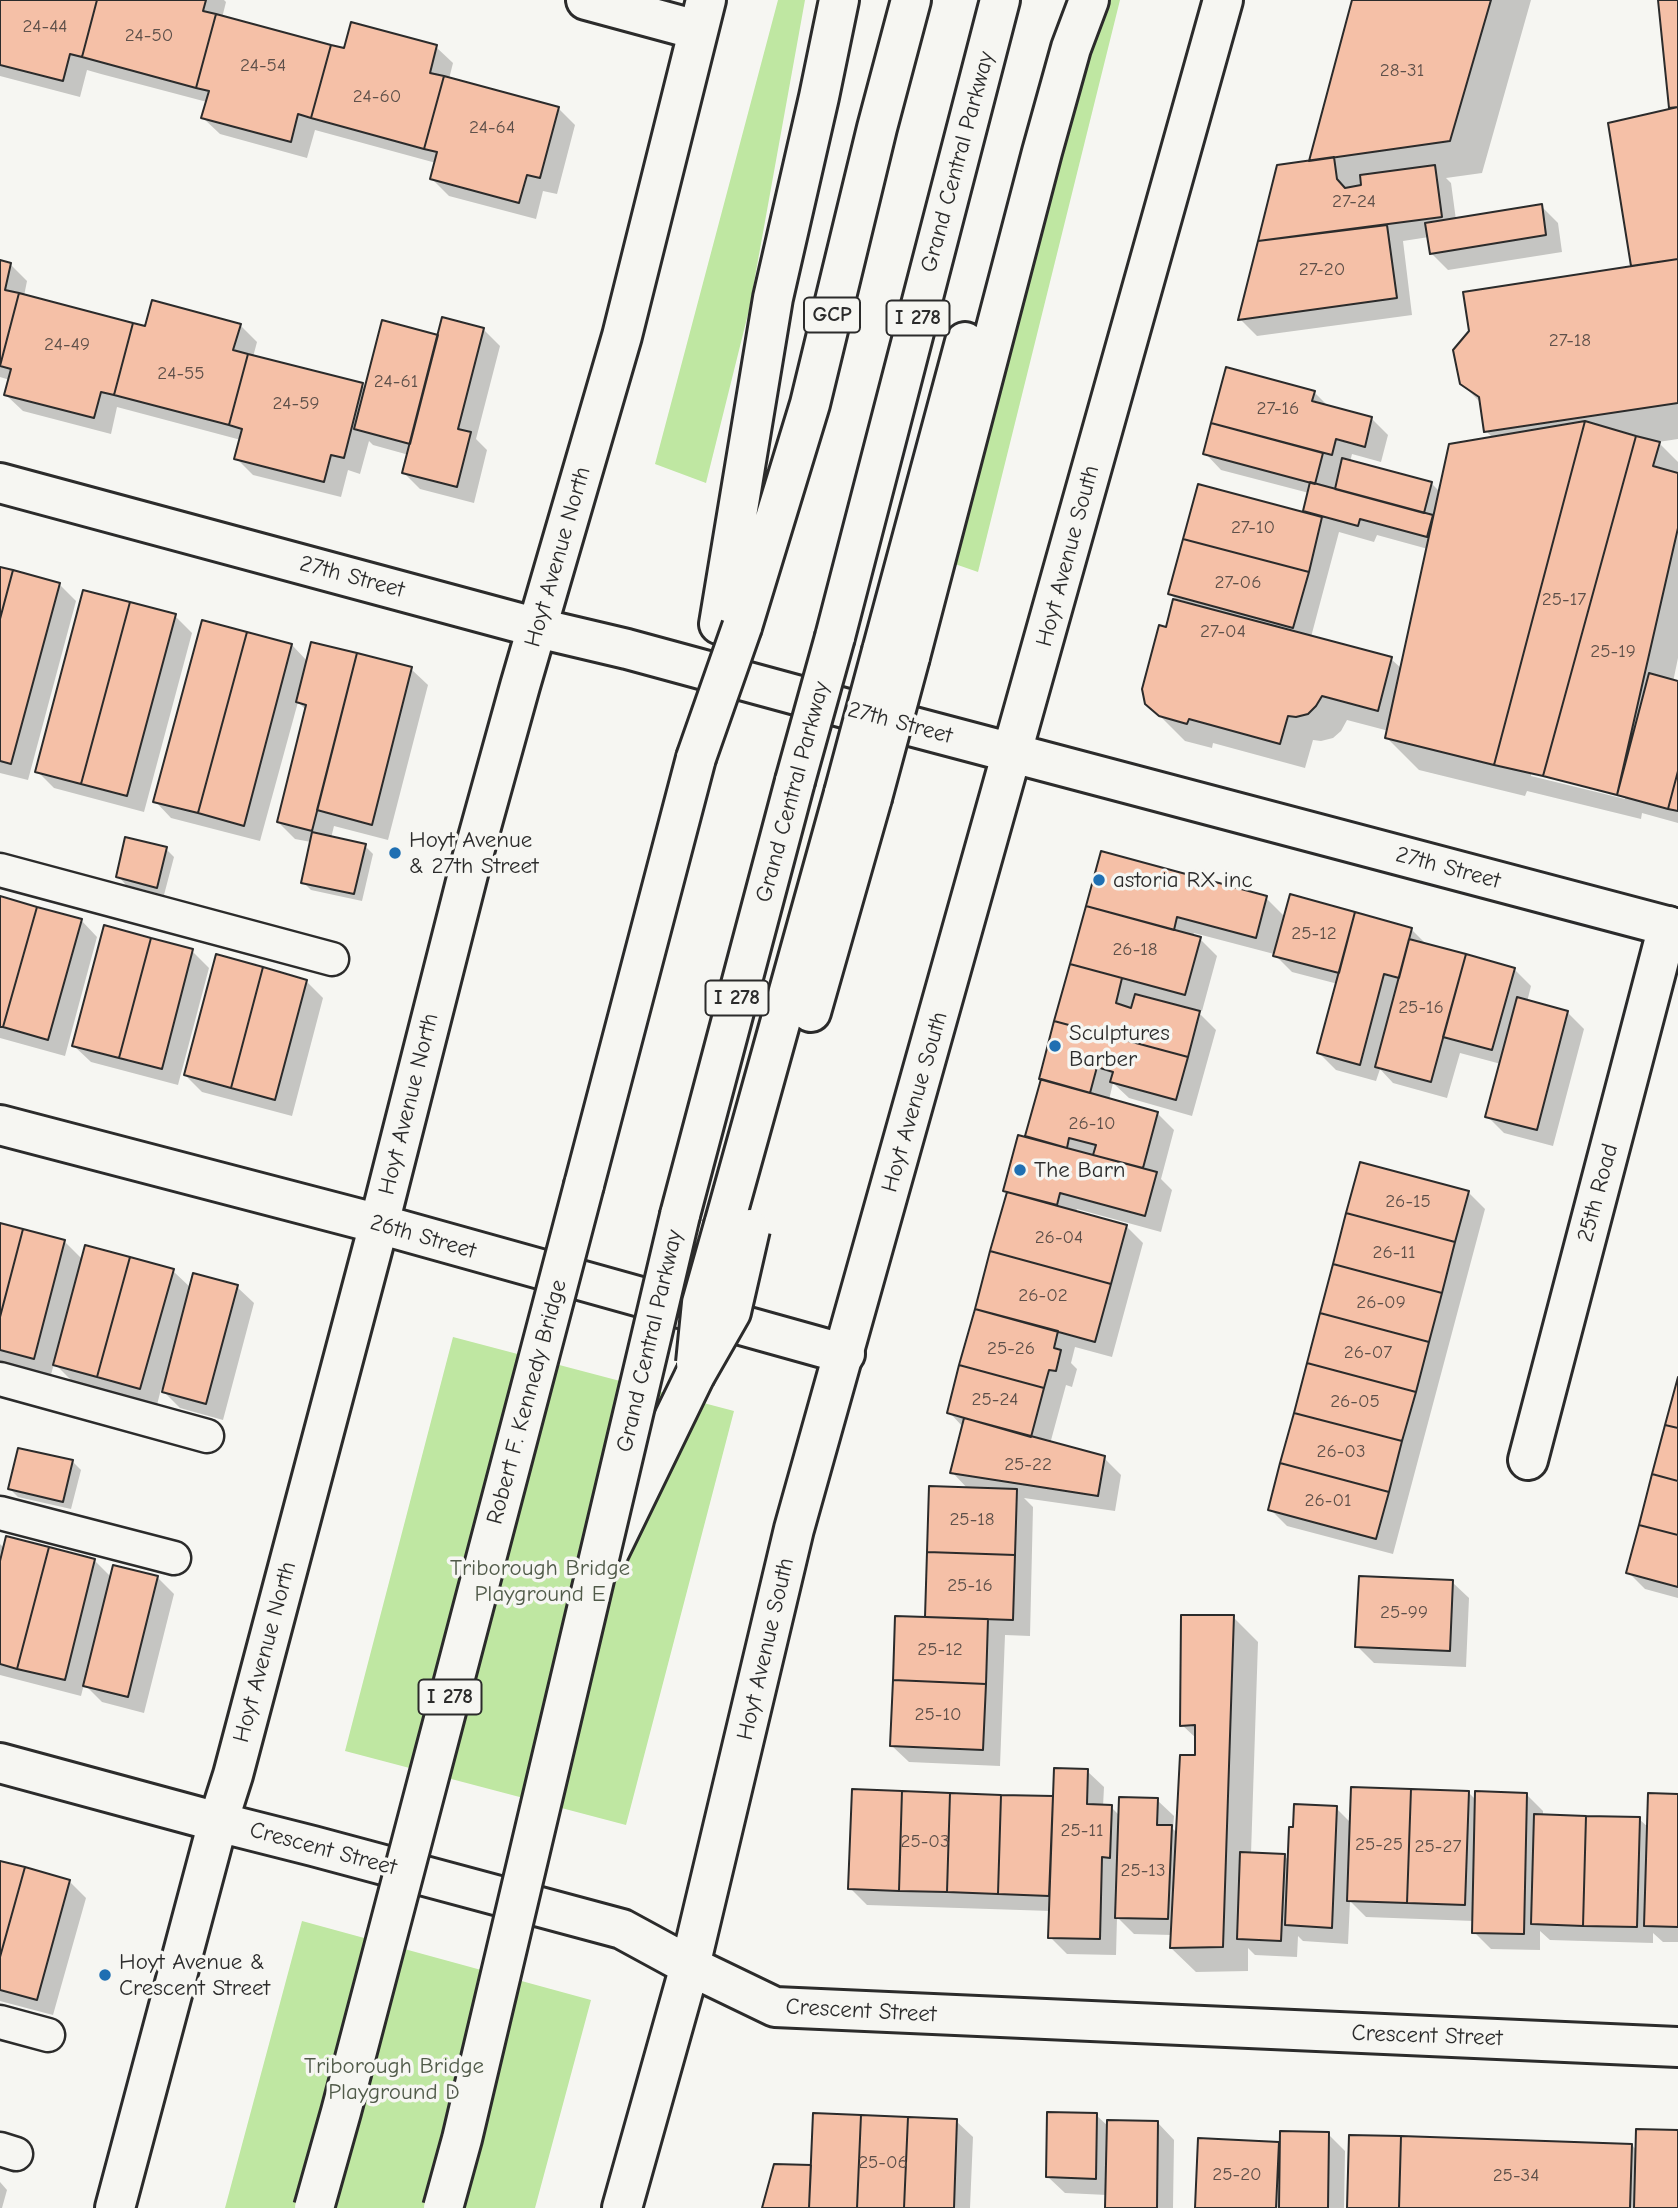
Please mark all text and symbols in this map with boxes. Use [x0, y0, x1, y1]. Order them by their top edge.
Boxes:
house number: 24-44 [22, 16, 68, 38]
house number: 24-50 [125, 25, 173, 47]
street label: Grand Central Parkway [915, 49, 1001, 275]
house number: 24-54 [240, 55, 286, 77]
house number: 28-31 [1380, 60, 1424, 82]
house number: 24-60 [353, 86, 401, 108]
house number: 24-64 [469, 117, 515, 139]
house number: 27-24 [1332, 191, 1376, 213]
house number: 27-20 [1299, 259, 1345, 281]
road number: GCP [804, 298, 860, 332]
road number: I 278 [886, 300, 950, 336]
house number: 27-18 [1549, 330, 1591, 352]
house number: 24-49 [44, 334, 90, 356]
house number: 24-55 [157, 363, 205, 385]
house number: 24-61 [374, 371, 418, 393]
house number: 24-59 [272, 393, 320, 415]
house number: 27-16 [1257, 398, 1299, 420]
street label: Hoyt Avenue South [1031, 462, 1105, 650]
street label: Hoyt Avenue North [519, 464, 597, 650]
house number: 27-10 [1231, 517, 1275, 539]
street label: 27th Street [297, 550, 407, 604]
house number: 27-06 [1215, 572, 1261, 594]
house number: 25-17 [1542, 589, 1586, 611]
house number: 27-04 [1200, 621, 1246, 643]
house number: 25-19 [1590, 641, 1636, 663]
street label: Grand Central Parkway [750, 679, 836, 905]
street label: 27th Street [845, 696, 955, 750]
place label: Hoyt Avenue & 27th Street [409, 826, 539, 880]
street label: 27th Street [1393, 841, 1503, 895]
marker: Hoyt Avenue & 27th Street [387, 845, 403, 861]
place label: astoria RX inc [1113, 866, 1253, 894]
marker: astoria RX inc [1091, 872, 1107, 888]
house number: 25-12 [1291, 923, 1337, 945]
house number: 26-18 [1112, 939, 1158, 961]
road number: I 278 [706, 981, 768, 1016]
house number: 25-16 [1398, 997, 1444, 1019]
street label: Hoyt Avenue South [876, 1009, 954, 1195]
street label: Hoyt Avenue North [373, 1010, 445, 1198]
place label: Sculptures Barber [1069, 1019, 1170, 1073]
marker: Sculptures Barber [1047, 1038, 1063, 1054]
house number: 26-10 [1069, 1113, 1115, 1135]
street label: 25th Road [1572, 1141, 1624, 1245]
place label: The Barn [1034, 1156, 1126, 1184]
marker: The Barn [1012, 1162, 1028, 1178]
house number: 26-15 [1385, 1191, 1431, 1213]
street label: 26th Street [367, 1209, 479, 1265]
street label: Grand Central Parkway [611, 1227, 689, 1455]
house number: 26-04 [1035, 1227, 1083, 1249]
house number: 26-11 [1373, 1242, 1415, 1264]
street label: Robert F. Kennedy Bridge [481, 1277, 573, 1527]
house number: 26-02 [1018, 1285, 1068, 1307]
house number: 26-09 [1356, 1292, 1406, 1314]
house number: 25-26 [987, 1338, 1035, 1360]
house number: 26-07 [1344, 1342, 1392, 1364]
house number: 25-24 [972, 1389, 1018, 1411]
house number: 26-05 [1330, 1391, 1380, 1413]
house number: 26-03 [1316, 1441, 1366, 1463]
house number: 25-22 [1004, 1454, 1052, 1476]
house number: 26-01 [1305, 1490, 1351, 1512]
house number: 25-18 [949, 1509, 995, 1531]
park label: Triborough Bridge Playground E [450, 1554, 630, 1608]
street label: Hoyt Avenue South [732, 1555, 800, 1743]
street label: Hoyt Avenue North [228, 1558, 302, 1746]
house number: 25-16 [947, 1575, 993, 1597]
house number: 25-99 [1380, 1602, 1428, 1624]
house number: 25-12 [917, 1639, 963, 1661]
road number: I 278 [419, 1680, 482, 1714]
house number: 25-10 [915, 1704, 961, 1726]
street label: Crescent Street [246, 1816, 400, 1882]
house number: 25-11 [1061, 1820, 1103, 1842]
house number: 25-03 [900, 1831, 950, 1853]
house number: 25-25 [1355, 1834, 1403, 1856]
house number: 25-27 [1415, 1836, 1461, 1858]
house number: 25-13 [1120, 1860, 1166, 1882]
place label: Hoyt Avenue & Crescent Street [119, 1948, 270, 2002]
marker: Hoyt Avenue & Crescent Street [97, 1967, 113, 1983]
street label: Crescent Street [785, 1993, 937, 2029]
street label: Crescent Street [1351, 2020, 1503, 2052]
park label: Triborough Bridge Playground D [304, 2052, 484, 2106]
house number: 25-06 [858, 2152, 908, 2174]
house number: 25-20 [1212, 2164, 1262, 2186]
house number: 25-34 [1493, 2165, 1539, 2187]

